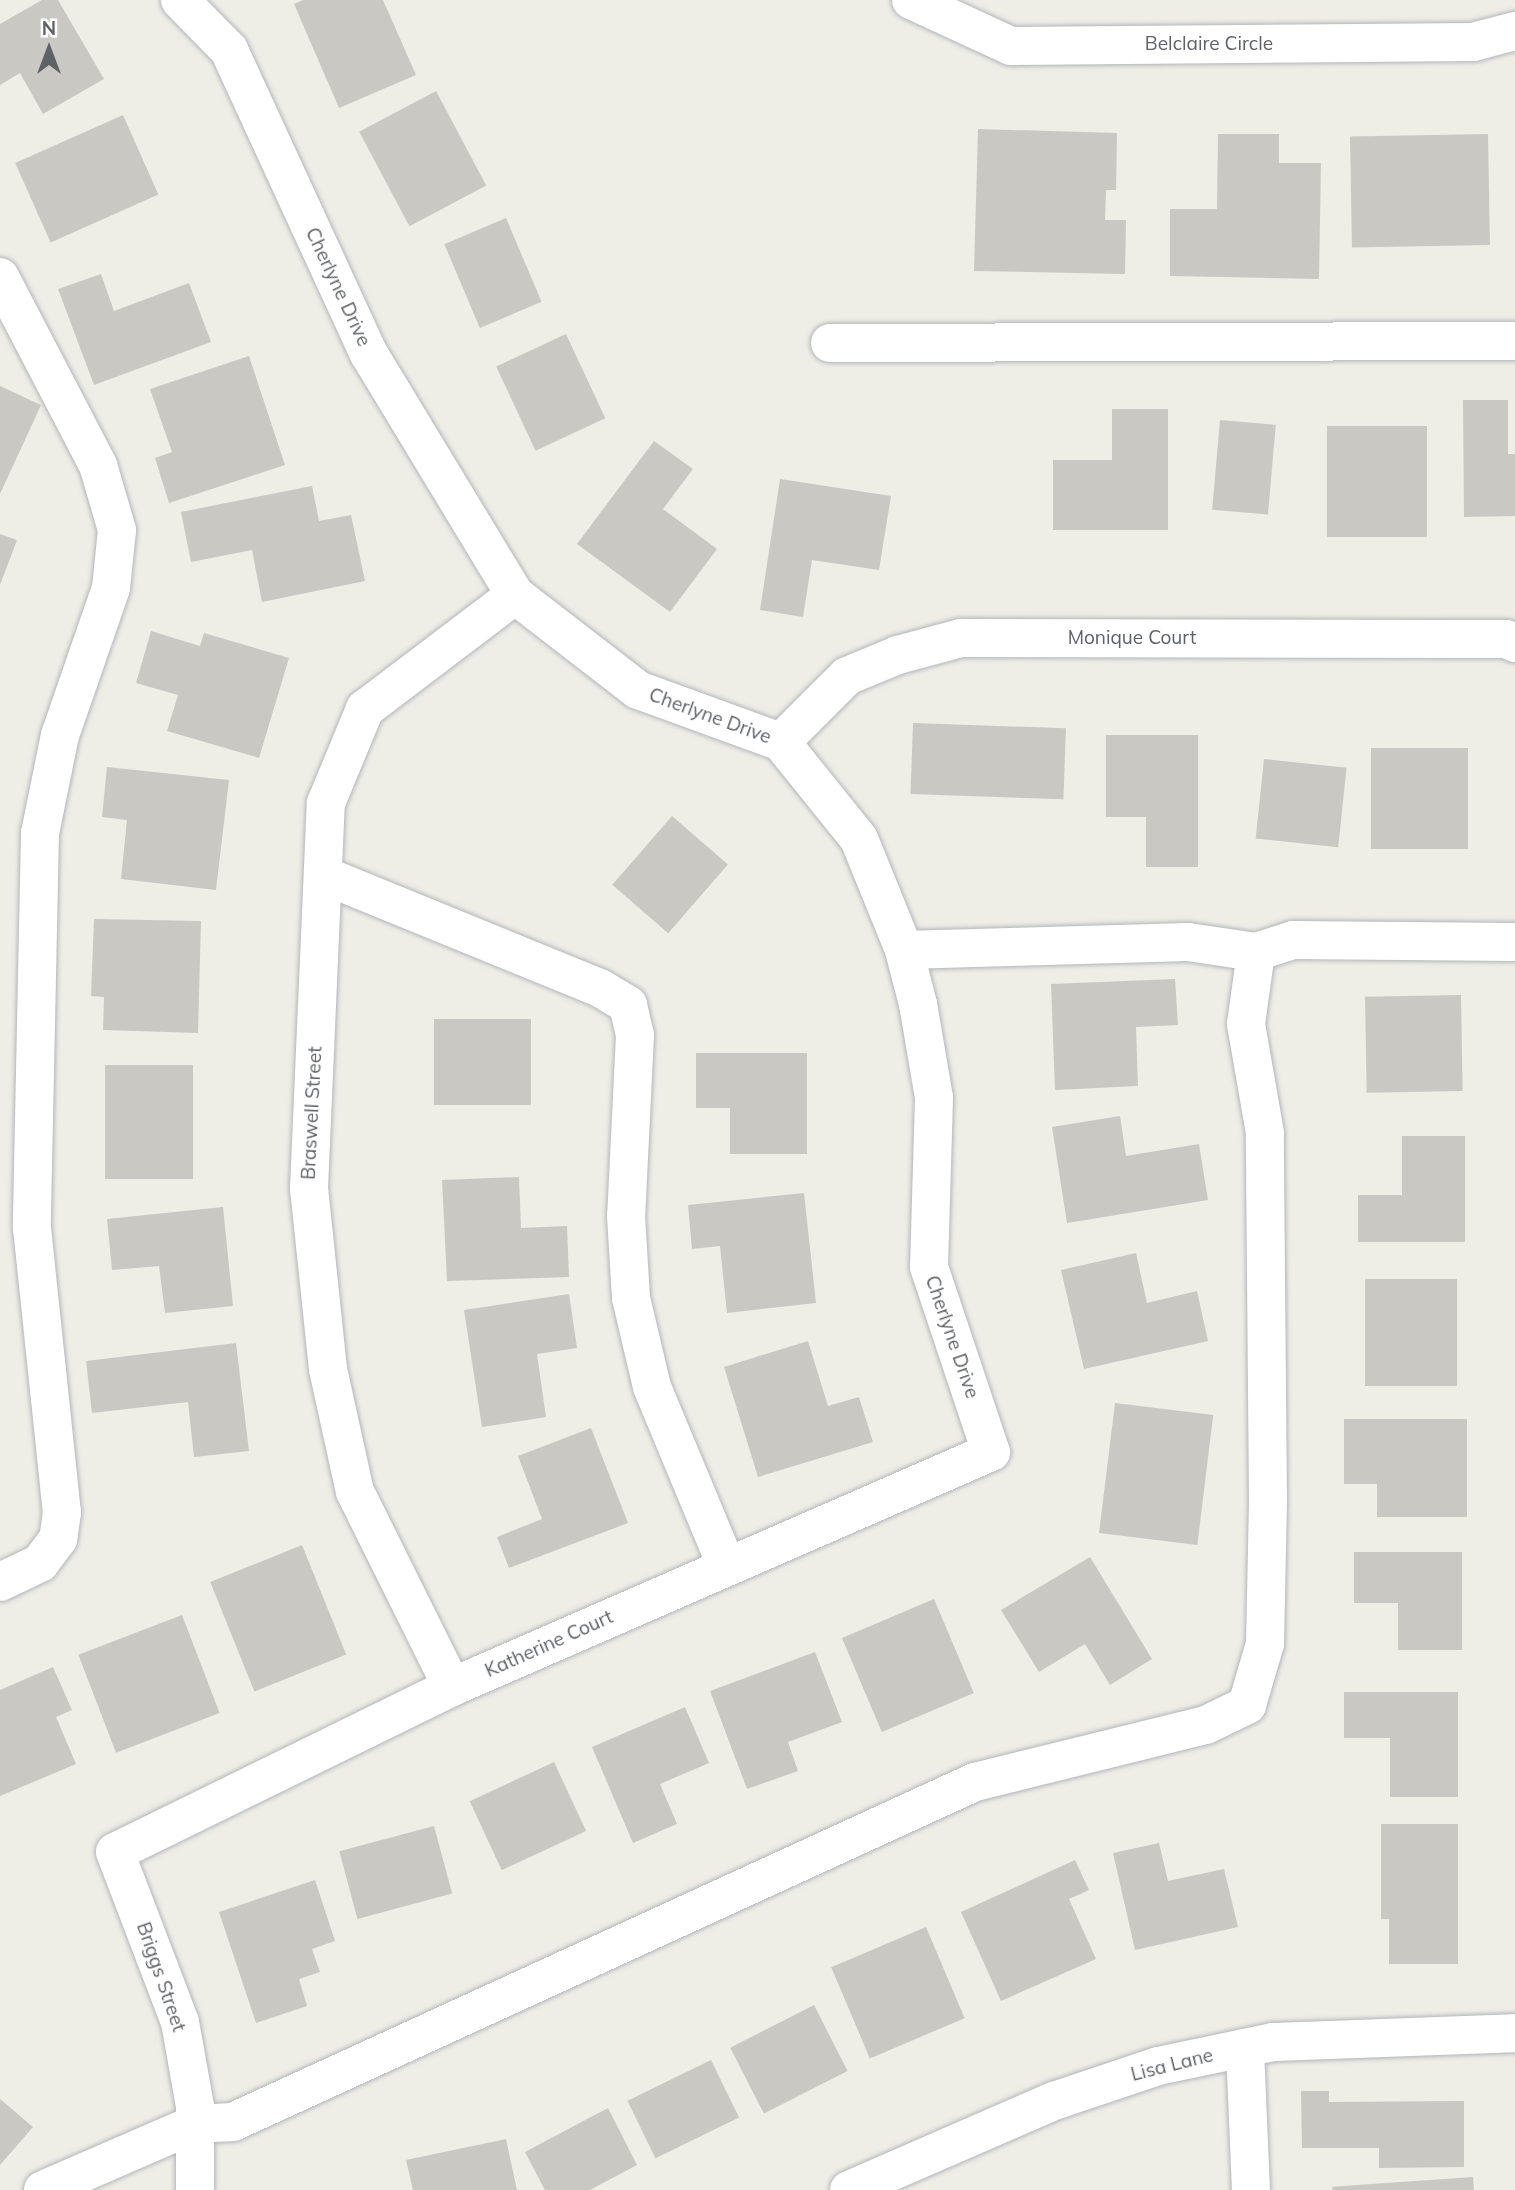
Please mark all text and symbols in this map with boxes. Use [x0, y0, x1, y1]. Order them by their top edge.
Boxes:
north arrow [14, 14, 84, 84]
text: N [42, 16, 56, 40]
street label: Belclaire Circle [1145, 33, 1273, 55]
street label: Cherlyne Drive [301, 224, 375, 350]
street label: Monique Court [1068, 627, 1196, 649]
street label: Cherlyne Drive [646, 683, 774, 749]
street label: Braswell Street [297, 1046, 327, 1180]
street label: Cherlyne Drive [920, 1273, 984, 1401]
street label: Katherine Court [482, 1606, 616, 1682]
street label: Briggs Street [132, 1919, 190, 2035]
street label: Lisa Lane [1129, 2044, 1215, 2086]

